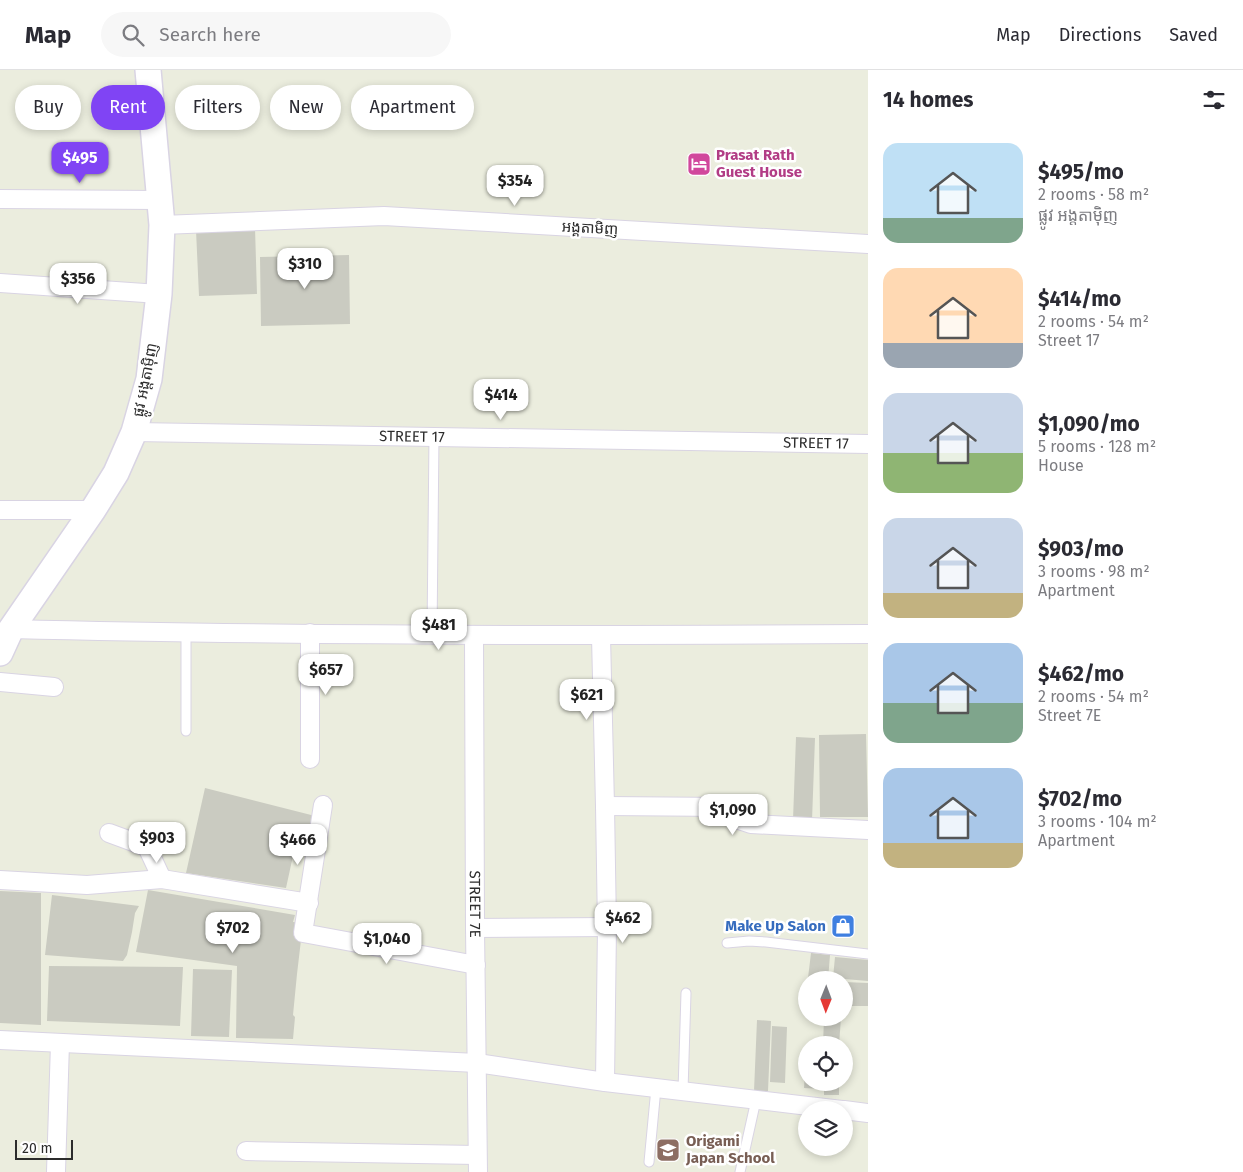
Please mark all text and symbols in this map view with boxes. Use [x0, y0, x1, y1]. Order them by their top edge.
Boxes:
search box [101, 12, 451, 57]
text: Map [25, 21, 71, 49]
icon: search [119, 21, 147, 49]
text: Search here [159, 23, 261, 46]
text: Map [996, 24, 1031, 46]
text: Directions [1059, 24, 1141, 46]
text: Saved [1169, 24, 1218, 46]
chip: Buy [15, 85, 81, 130]
chip: Rent [91, 85, 165, 130]
chip: Filters [175, 85, 260, 130]
chip: New [270, 85, 341, 130]
chip: Apartment [351, 85, 474, 130]
icon: filters [1200, 86, 1228, 114]
text: 14 homes [883, 87, 973, 113]
pin: $495 [50, 142, 110, 184]
place label: Prasat Rath Guest House [716, 146, 802, 181]
text: $495 [62, 148, 98, 167]
hotel icon: Prasat Rath Guest House [686, 151, 712, 177]
text: $495/mo [1038, 159, 1124, 185]
icon: home [923, 163, 983, 223]
pin: $354 [485, 164, 545, 207]
text: $354 [498, 171, 532, 190]
text: 2 rooms · 58 m² [1038, 185, 1149, 204]
text: ផ្លូវ អង្តតាម៉ិញ [1038, 206, 1118, 225]
street label: អង្គតាមិញ [561, 218, 619, 239]
pin: $310 [275, 248, 335, 290]
text: $310 [288, 254, 322, 273]
pin: $356 [48, 262, 108, 305]
text: $356 [61, 269, 95, 288]
text: $414/mo [1038, 286, 1121, 312]
icon: home [923, 288, 983, 348]
text: 2 rooms · 54 m² [1038, 312, 1149, 331]
text: Street 17 [1038, 331, 1100, 350]
street label: ផ្លូវ អង្តតាម៉ិញ [129, 341, 165, 419]
pin: $414 [471, 378, 531, 421]
text: $414 [484, 385, 518, 404]
text: $1,090/mo [1038, 411, 1140, 437]
icon: home [923, 413, 983, 473]
street label: STREET 17 [379, 427, 445, 446]
street label: STREET 17 [783, 434, 849, 453]
text: 5 rooms · 128 m² [1038, 437, 1156, 456]
text: House [1038, 456, 1084, 475]
text: $903/mo [1038, 536, 1124, 562]
icon: home [923, 538, 983, 598]
text: 3 rooms · 98 m² [1038, 562, 1150, 581]
text: Apartment [1038, 581, 1115, 600]
pin: $481 [409, 608, 469, 651]
text: $481 [422, 615, 456, 634]
pin: $657 [296, 654, 356, 696]
text: $657 [309, 660, 343, 679]
text: $462/mo [1038, 661, 1124, 687]
icon: home [923, 663, 983, 723]
pin: $621 [557, 678, 617, 721]
text: $621 [571, 685, 603, 704]
text: 2 rooms · 54 m² [1038, 687, 1149, 706]
text: Street 7E [1038, 706, 1101, 725]
text: $702/mo [1038, 786, 1122, 812]
icon: home [923, 788, 983, 848]
pin: $1,090 [692, 794, 774, 836]
text: $1,090 [710, 800, 756, 819]
text: 3 rooms · 104 m² [1038, 812, 1157, 831]
pin: $903 [127, 822, 187, 864]
pin: $466 [268, 824, 328, 866]
text: $903 [139, 828, 175, 847]
text: $466 [280, 830, 316, 849]
text: Apartment [1038, 831, 1115, 850]
street label: STREET 7E [466, 870, 484, 938]
pin: $462 [593, 902, 653, 944]
text: $462 [606, 908, 640, 927]
pin: $702 [203, 912, 263, 954]
shop icon: Make Up Salon [830, 913, 856, 939]
place label: Make Up Salon [725, 917, 826, 935]
text: $702 [216, 918, 250, 937]
pin: $1,040 [346, 922, 428, 965]
text: $1,040 [363, 929, 411, 948]
north arrow [798, 971, 852, 1026]
map controls [798, 971, 853, 1156]
button: locate [798, 1036, 853, 1091]
button: layers [798, 1101, 853, 1156]
place label: Origami Japan School [685, 1132, 775, 1167]
scale bar [15, 1137, 72, 1160]
school or university icon: Origami Japan School [655, 1137, 681, 1163]
text: 20 m [22, 1140, 52, 1157]

